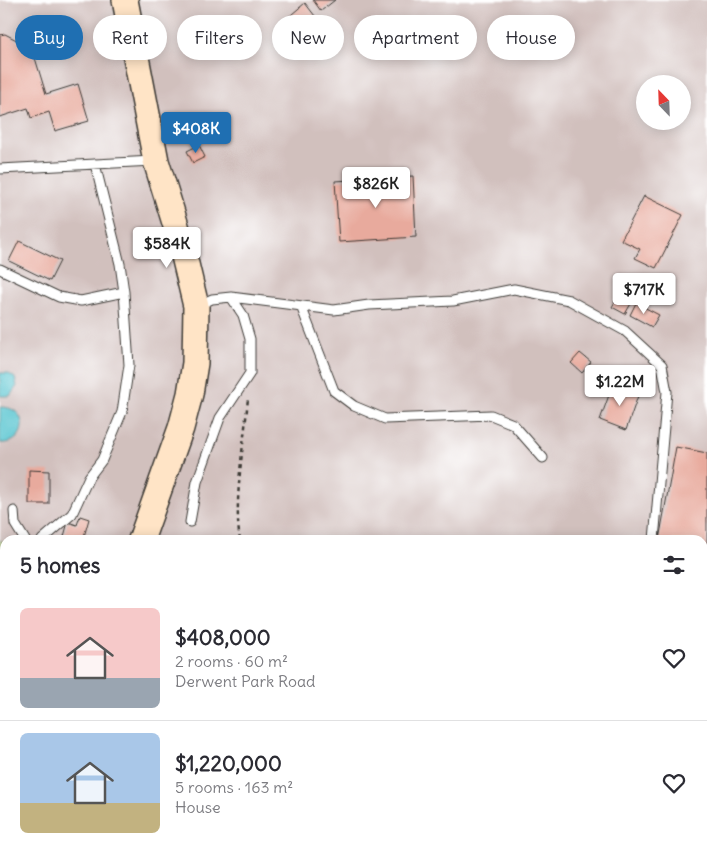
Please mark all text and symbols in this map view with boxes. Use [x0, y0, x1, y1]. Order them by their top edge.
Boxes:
chip: Buy [15, 15, 83, 60]
chip: Rent [93, 15, 167, 60]
chip: Filters [177, 15, 262, 60]
chip: New [272, 15, 344, 60]
chip: Apartment [354, 15, 477, 60]
chip: House [487, 15, 575, 60]
north arrow [636, 75, 691, 130]
map controls [636, 75, 691, 130]
pin: $408K [161, 112, 231, 154]
text: $408K [172, 118, 220, 138]
pin: $826K [341, 166, 411, 209]
text: $826K [353, 173, 399, 193]
pin: $584K [132, 226, 202, 269]
text: $584K [144, 233, 190, 253]
pin: $717K [609, 272, 679, 315]
text: $717K [624, 279, 664, 299]
pin: $1.22M [579, 364, 661, 407]
text: $1.22M [596, 371, 644, 391]
icon: filters [660, 551, 688, 579]
text: 5 homes [20, 552, 100, 579]
text: $408,000 [175, 624, 271, 651]
icon: home [60, 628, 120, 688]
icon: heart [660, 644, 688, 672]
text: 2 rooms · 60 m² [175, 651, 288, 671]
text: Derwent Park Road [175, 671, 315, 691]
text: $1,220,000 [175, 750, 282, 777]
icon: home [60, 753, 120, 813]
icon: heart [660, 769, 688, 797]
text: 5 rooms · 163 m² [175, 777, 293, 797]
text: House [175, 797, 221, 817]

